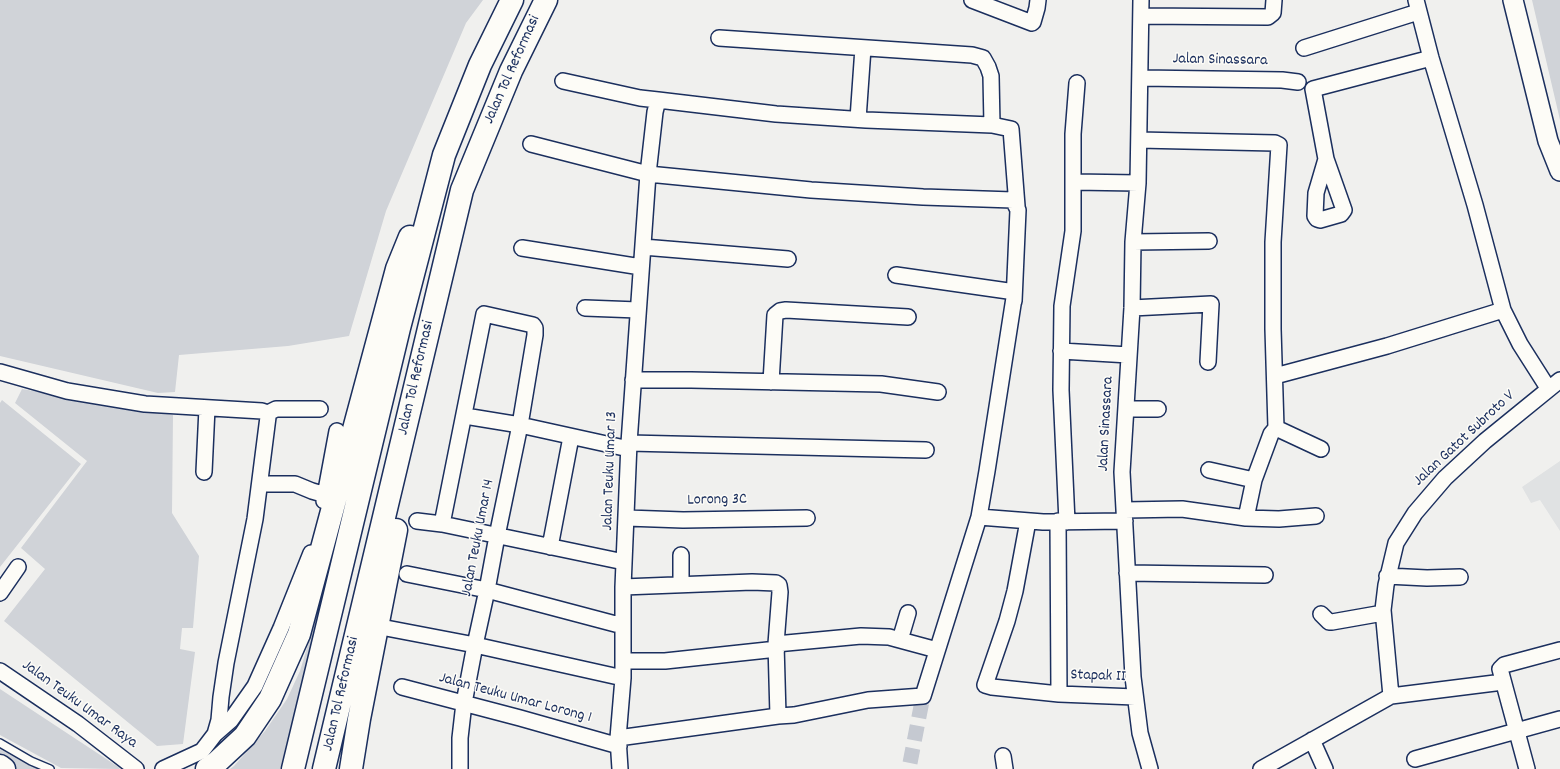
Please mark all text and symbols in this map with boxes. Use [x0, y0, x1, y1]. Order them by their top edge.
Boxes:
street label: Jalan Tol Reformasi [480, 13, 546, 127]
street label: Jalan Sinassara [1172, 51, 1268, 71]
street label: Jalan Tol Reformasi [394, 319, 440, 437]
street label: Jalan Sinassara [1095, 376, 1119, 472]
street label: Jalan Gatot Subroto V [1410, 387, 1520, 491]
street label: Jalan Teuku Umar 13 [599, 411, 623, 531]
street label: Jalan Teuku Umar 14 [458, 478, 500, 598]
street label: Lorong 3C [687, 491, 747, 511]
street label: Jalan Tol Reformasi [319, 635, 365, 753]
street label: Jalan Teuku Umar Raya [17, 657, 141, 753]
street label: Stapak II [1070, 666, 1126, 688]
street label: Jalan Teuku Umar Lorong 1 [437, 669, 593, 729]

